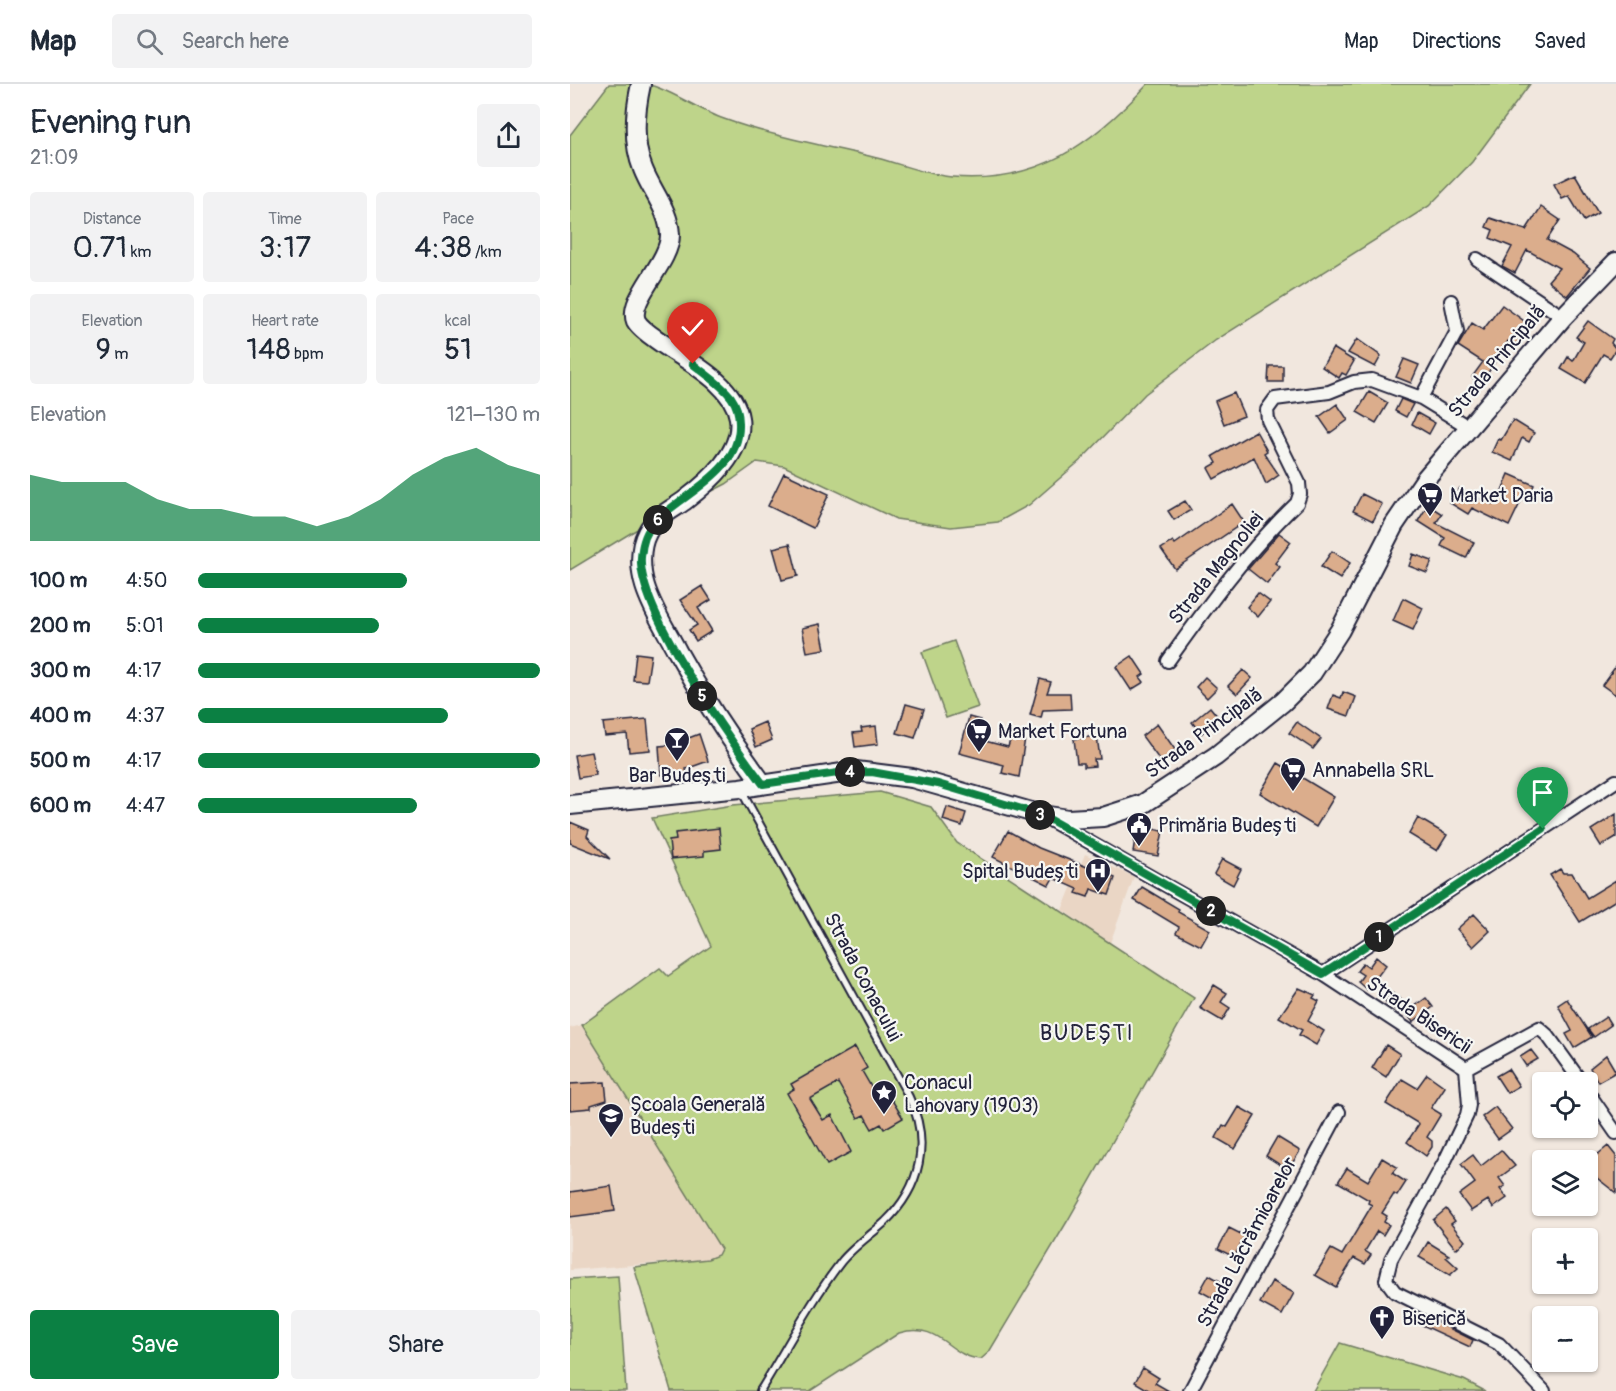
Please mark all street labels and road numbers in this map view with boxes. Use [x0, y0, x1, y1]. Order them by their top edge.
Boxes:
street label: Strada Principală [1443, 299, 1551, 423]
street label: Strada Magnoliei [1163, 507, 1269, 629]
street label: Strada Principală [1140, 682, 1268, 784]
street label: Strada Conacului [819, 909, 907, 1045]
street label: Strada Bisericii [1362, 971, 1476, 1059]
street label: Strada Lăcrămioarelor [1191, 1153, 1303, 1331]

